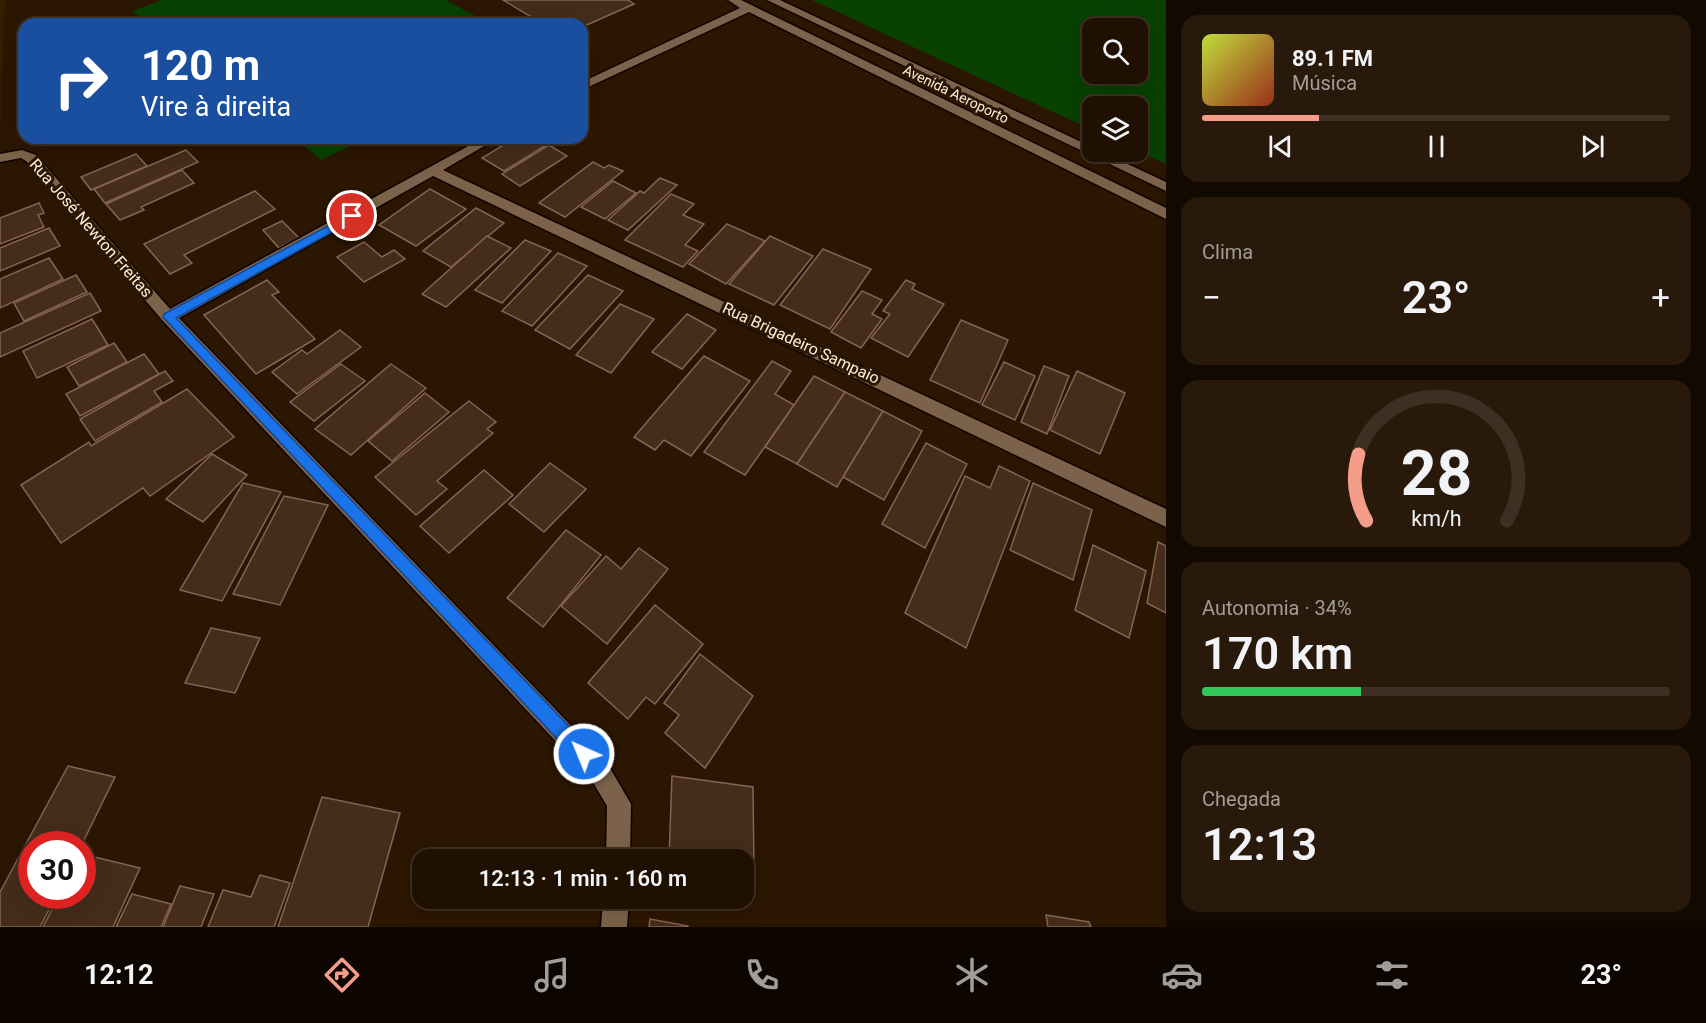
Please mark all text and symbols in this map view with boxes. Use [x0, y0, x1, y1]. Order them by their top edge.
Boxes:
map controls [1082, 18, 1148, 162]
button: search [1082, 18, 1148, 84]
text: 120 m [141, 41, 260, 90]
icon: right [42, 42, 120, 120]
text: 89.1 FM [1292, 46, 1373, 71]
street label: Avenida Aeroporto [901, 61, 1011, 127]
text: Música [1292, 71, 1357, 95]
text: Vire à direita [141, 91, 291, 123]
button: layers [1082, 96, 1148, 162]
icon: previous [1264, 130, 1297, 163]
icon: pause [1420, 130, 1453, 163]
icon: next [1576, 130, 1609, 163]
street label: Rua José Newton Freitas [26, 155, 156, 301]
pin [326, 190, 377, 241]
icon: arrive [335, 199, 368, 232]
text: Clima [1202, 240, 1253, 264]
text: 23° [1402, 271, 1470, 324]
text: − [1202, 278, 1221, 317]
text: + [1651, 278, 1670, 317]
street label: Rua Brigadeiro Sampaio [719, 298, 883, 388]
text: 28 [1400, 437, 1472, 510]
text: km/h [1411, 506, 1461, 531]
text: Autonomia · 34% [1202, 596, 1352, 620]
text: 170 km [1202, 627, 1353, 680]
position arrow [552, 722, 616, 786]
text: Chegada [1202, 787, 1281, 811]
text: 12:13 [1202, 818, 1317, 871]
speed limit sign: 30 [18, 831, 96, 909]
text: 12:13 · 1 min · 160 m [479, 866, 687, 891]
icon: directions [321, 954, 363, 996]
icon: music [531, 954, 573, 996]
icon: phone [741, 954, 783, 996]
icon: climate [951, 954, 993, 996]
icon: car [1161, 954, 1203, 996]
icon: filters [1371, 954, 1413, 996]
text: 12:12 [84, 959, 154, 991]
text: 23° [1581, 959, 1622, 991]

